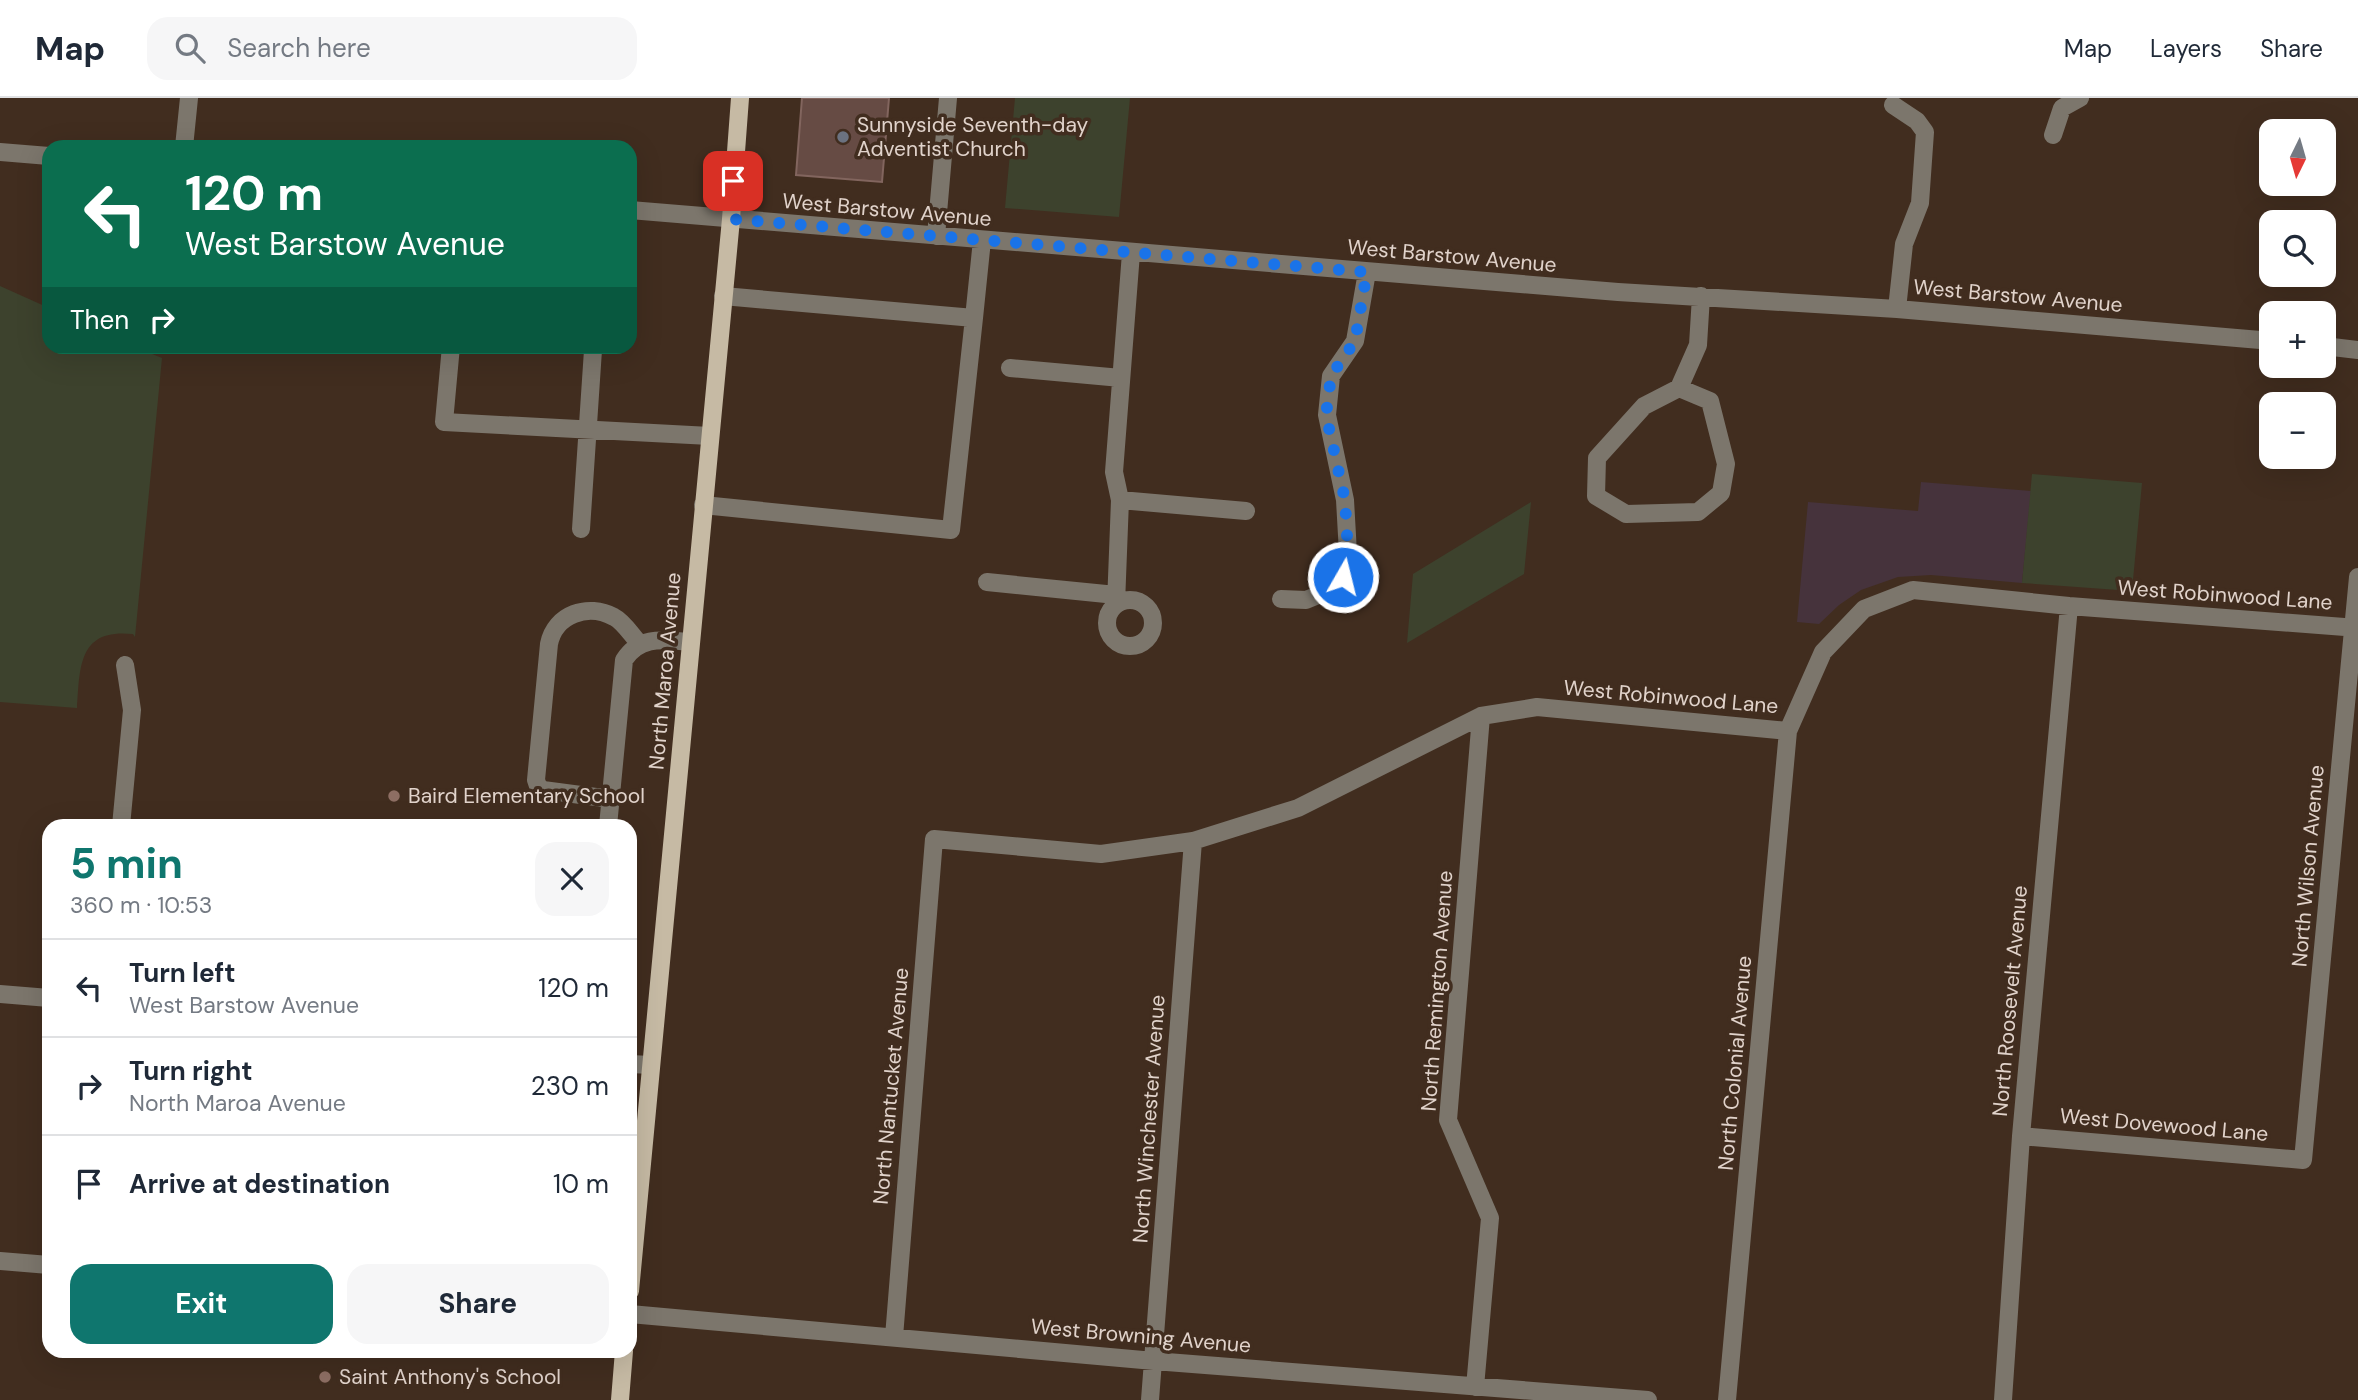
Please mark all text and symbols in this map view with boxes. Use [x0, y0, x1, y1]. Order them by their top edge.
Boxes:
search box [147, 17, 637, 80]
text: Map [35, 27, 105, 70]
icon: search [171, 29, 209, 67]
text: Search here [227, 31, 371, 65]
text: Map [2064, 33, 2112, 64]
text: Layers [2150, 33, 2222, 64]
text: Share [2260, 33, 2323, 64]
place label: Sunnyside Seventh-day Adventist Church [857, 111, 1088, 163]
north arrow [2259, 119, 2336, 196]
map controls [2259, 119, 2336, 469]
marker: Sunnyside Seventh-day Adventist Church [835, 129, 851, 145]
pin [703, 151, 763, 211]
text: 120 m [185, 161, 323, 225]
icon: arrive [714, 162, 752, 200]
icon: left [70, 168, 161, 259]
street label: West Barstow Avenue [781, 187, 993, 233]
button: search [2259, 210, 2336, 287]
text: West Barstow Avenue [185, 223, 505, 265]
street label: West Barstow Avenue [1346, 233, 1558, 279]
street label: West Barstow Avenue [1912, 273, 2124, 319]
icon: right [143, 301, 181, 339]
button: + [2259, 301, 2336, 378]
text: Then [70, 303, 129, 337]
button: − [2259, 392, 2336, 469]
position arrow [1306, 540, 1380, 614]
street label: North Maroa Avenue [642, 571, 688, 771]
street label: West Robinwood Lane [2117, 574, 2333, 616]
street label: West Robinwood Lane [1562, 674, 1780, 720]
street label: North Wilson Avenue [2285, 764, 2331, 968]
place label: Baird Elementary School [408, 782, 645, 810]
marker: Baird Elementary School [386, 788, 402, 804]
text: 5 min [70, 836, 183, 891]
button: close [535, 842, 609, 916]
street label: North Remington Avenue [1415, 870, 1459, 1112]
street label: North Roosevelt Avenue [1986, 884, 2034, 1118]
text: 360 m · 10:53 [70, 890, 212, 920]
street label: North Colonial Avenue [1712, 954, 1758, 1172]
text: Turn left [129, 956, 236, 990]
street label: North Nantucket Avenue [867, 966, 915, 1206]
icon: left [70, 969, 108, 1007]
text: 120 m [538, 971, 609, 1005]
text: West Barstow Avenue [129, 990, 359, 1020]
street label: North Winchester Avenue [1126, 994, 1172, 1244]
text: Turn right [129, 1054, 253, 1088]
icon: right [70, 1067, 108, 1105]
text: 230 m [531, 1069, 609, 1103]
text: North Maroa Avenue [129, 1088, 346, 1118]
street label: West Dovewood Lane [2059, 1102, 2270, 1148]
icon: arrive [70, 1165, 108, 1203]
text: Arrive at destination [129, 1167, 390, 1201]
text: 10 m [553, 1167, 609, 1201]
button: Exit [70, 1264, 333, 1344]
button: Share [347, 1264, 609, 1344]
street label: West Browning Avenue [1030, 1312, 1252, 1360]
place label: Saint Anthony's School [339, 1363, 561, 1391]
marker: Saint Anthony's School [317, 1369, 333, 1385]

